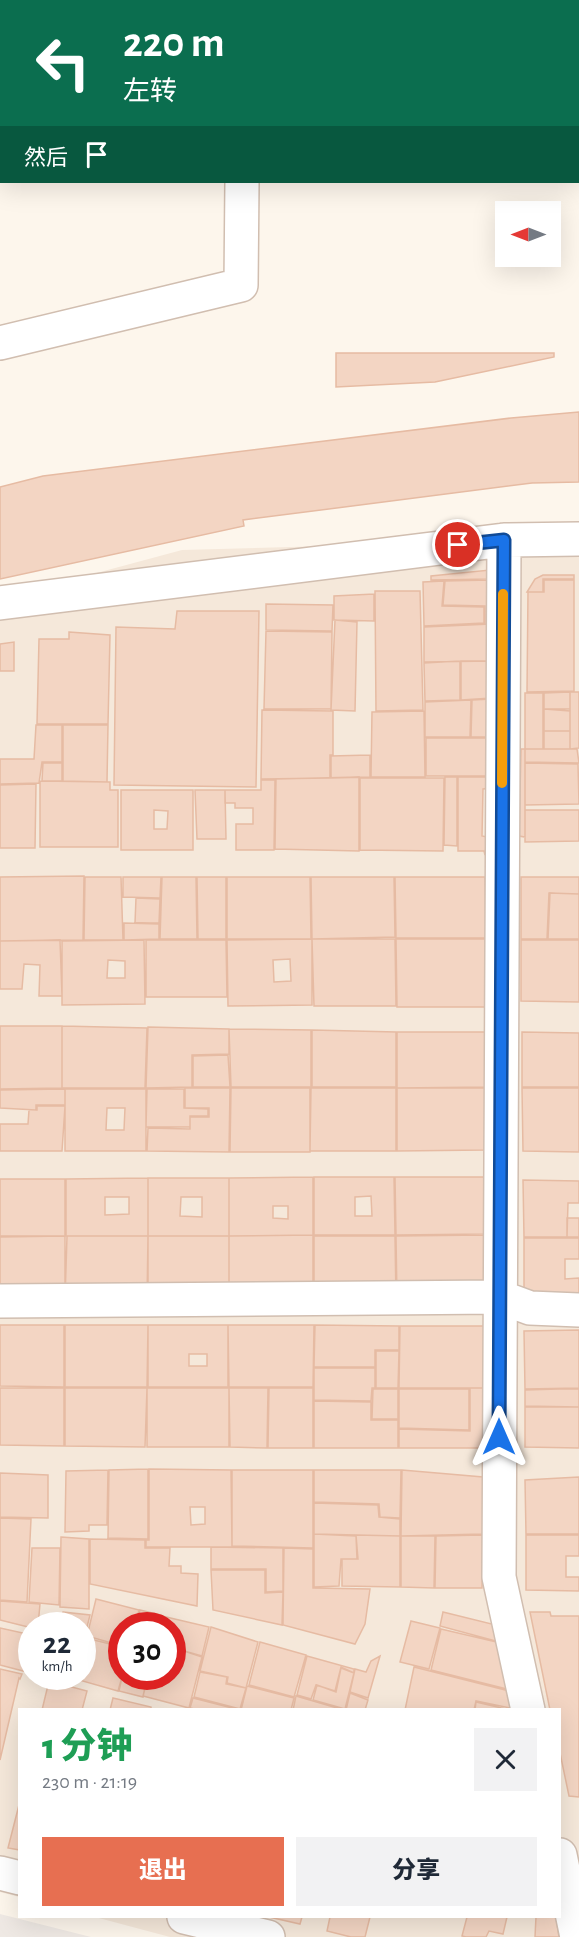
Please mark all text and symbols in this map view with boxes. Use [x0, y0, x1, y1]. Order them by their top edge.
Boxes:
text: 220 m [123, 22, 225, 64]
icon: left [24, 24, 102, 102]
text: 左转 [123, 78, 177, 105]
icon: arrive [80, 138, 113, 171]
text: 然后 [24, 147, 68, 169]
north arrow [495, 201, 561, 267]
map controls [495, 201, 561, 267]
pin [432, 519, 483, 570]
icon: arrive [441, 528, 474, 561]
position arrow [467, 1405, 531, 1469]
speed limit sign: 30 [108, 1612, 186, 1690]
text: 22 [43, 1629, 71, 1659]
text: km/h [42, 1659, 72, 1674]
button: close [474, 1728, 537, 1791]
text: 1 分钟 [42, 1729, 132, 1765]
text: 230 m · 21:19 [42, 1772, 137, 1792]
button: 退出 [42, 1837, 284, 1906]
button: 分享 [296, 1837, 537, 1906]

